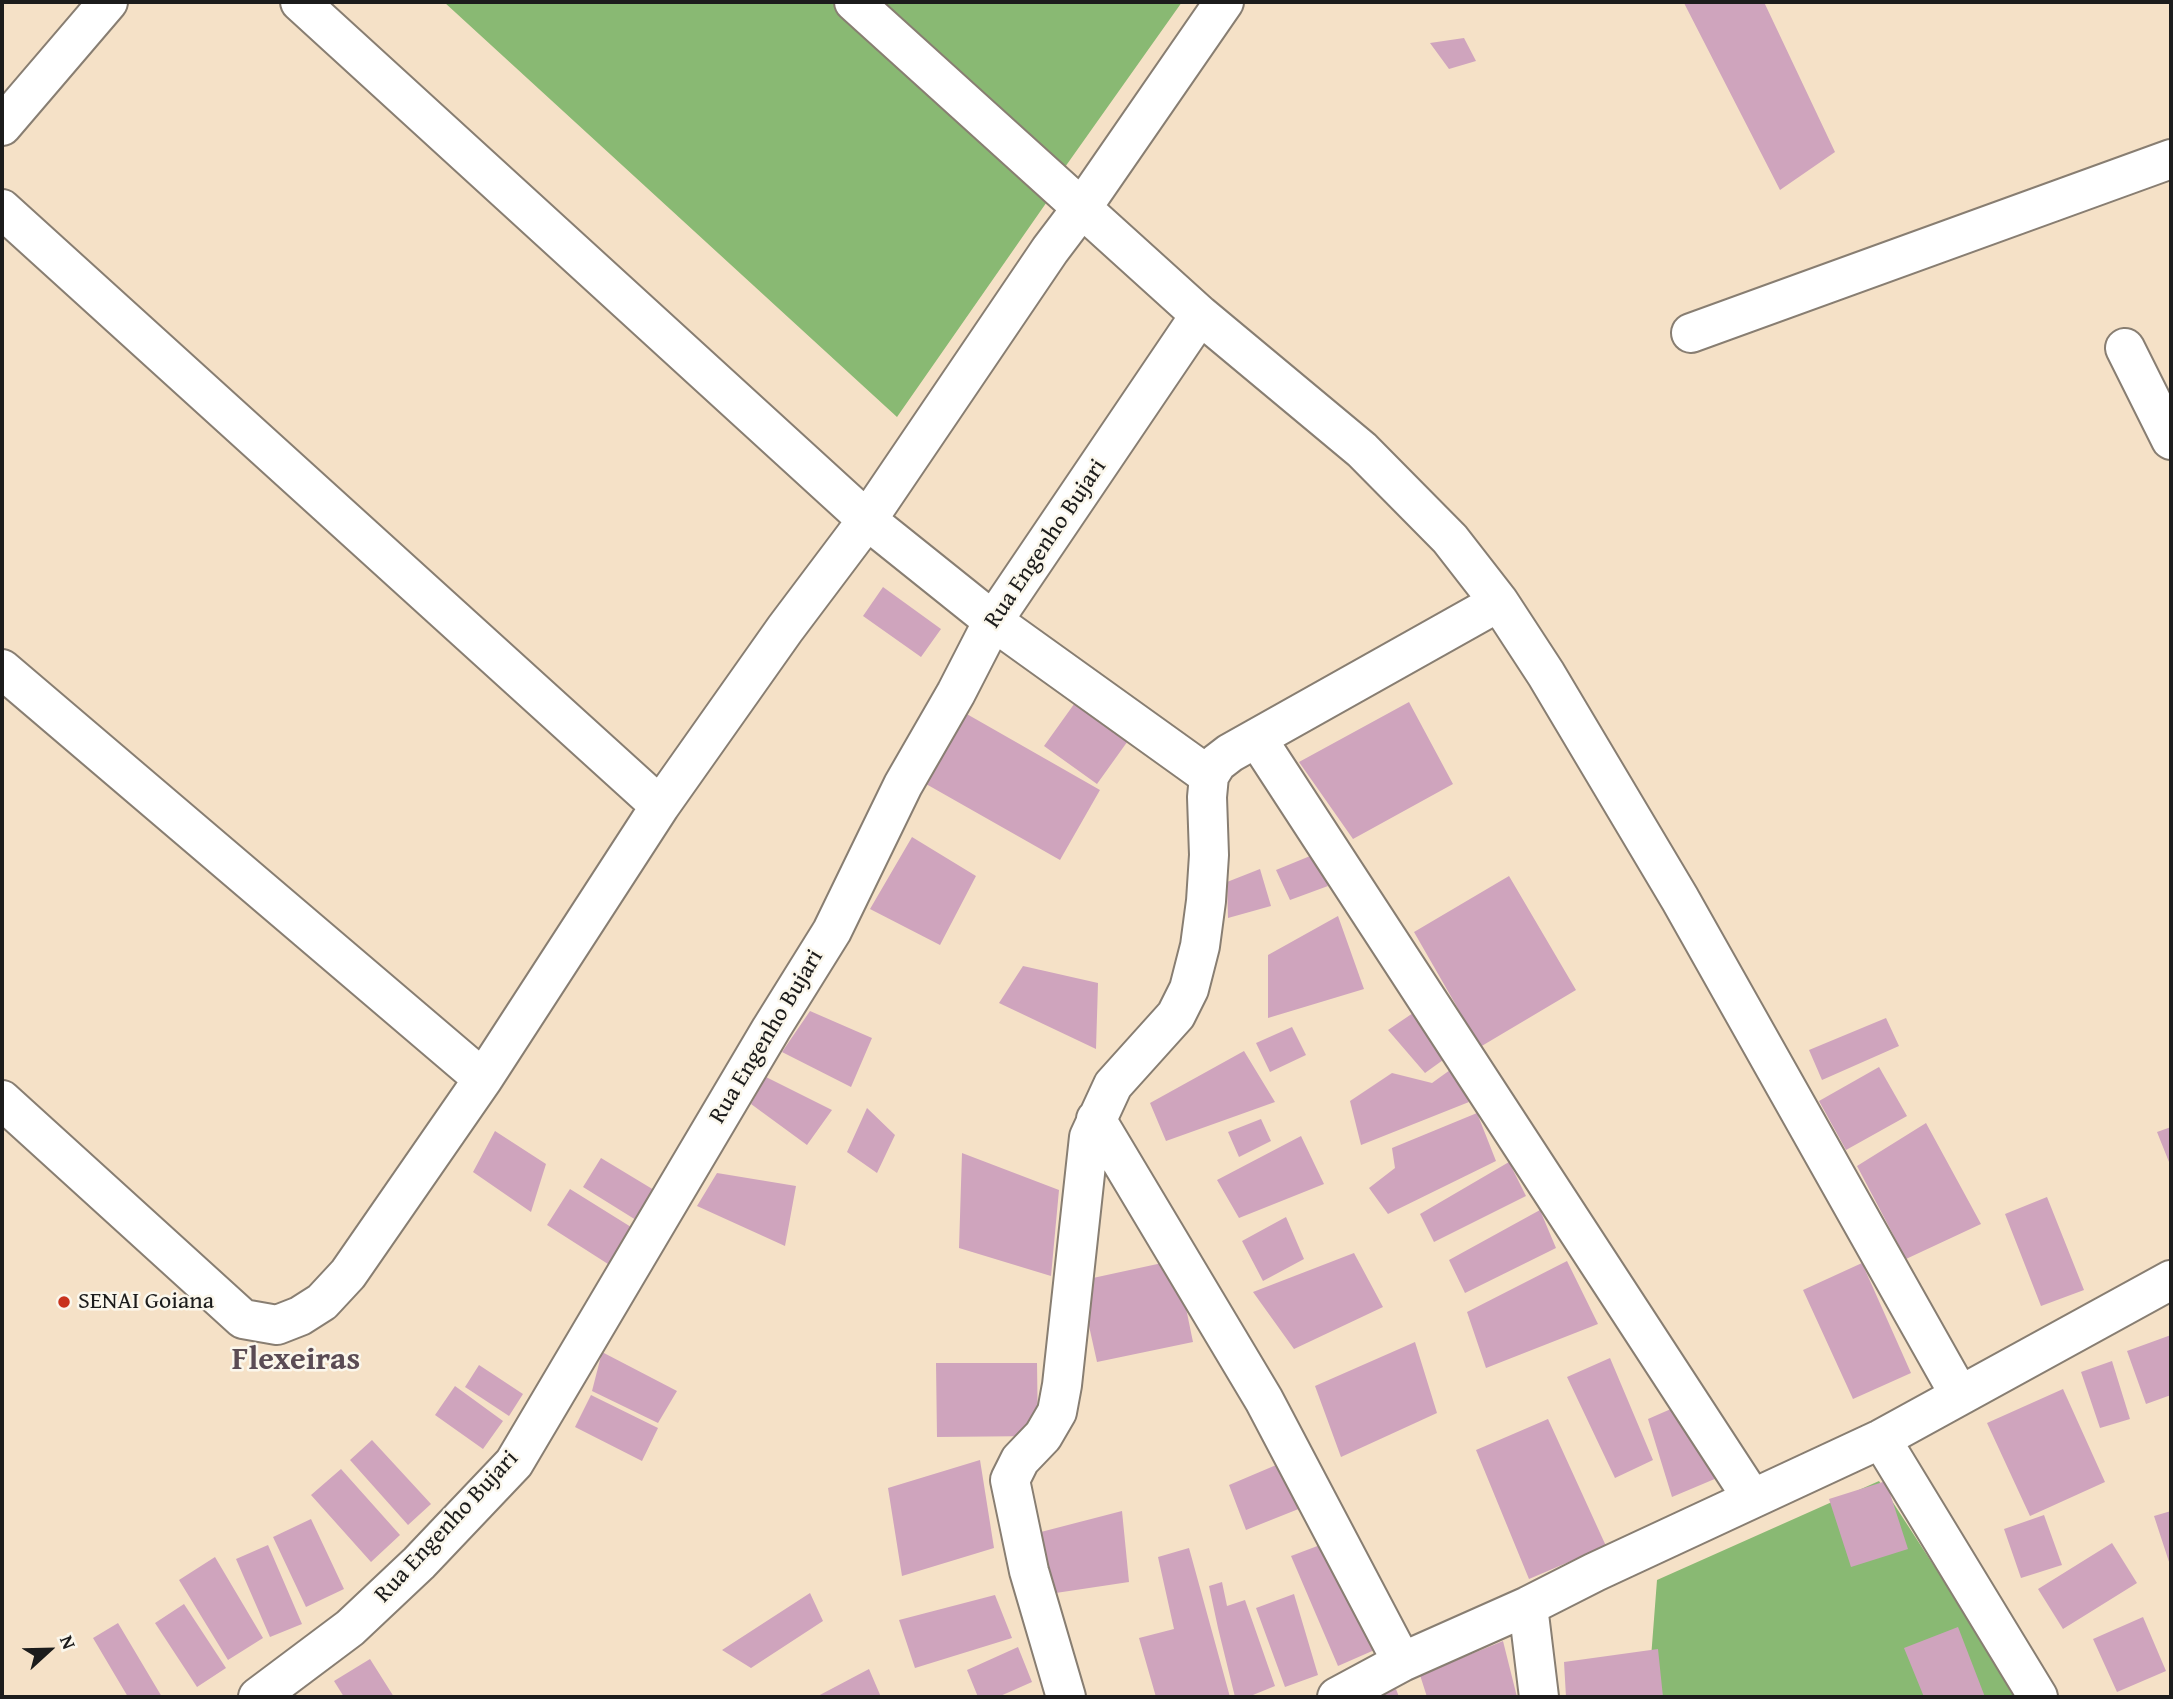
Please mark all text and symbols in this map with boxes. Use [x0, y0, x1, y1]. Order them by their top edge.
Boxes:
street label: Rua Engenho Bujari [979, 454, 1113, 634]
street label: Rua Engenho Bujari [704, 945, 830, 1129]
place label: SENAI Goiana [78, 1288, 214, 1316]
marker: SENAI Goiana [56, 1294, 72, 1310]
district label: Flexeiras [232, 1342, 360, 1380]
street label: Rua Engenho Bujari [369, 1445, 525, 1609]
north arrow [14, 1615, 84, 1685]
text: N [53, 1631, 84, 1653]

